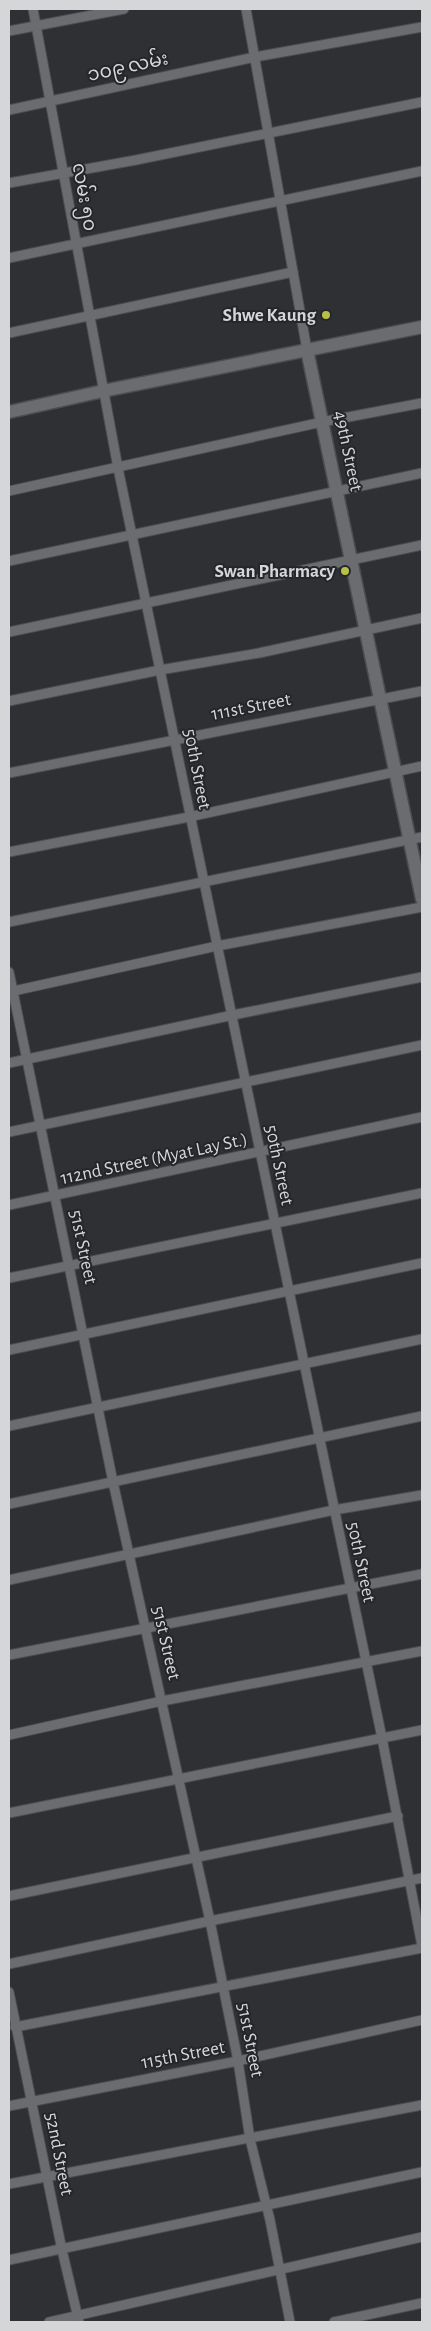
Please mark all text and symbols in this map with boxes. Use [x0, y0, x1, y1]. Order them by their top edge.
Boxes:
street label: ၁၀၉ လမ်း [85, 43, 171, 90]
street label: လမ်း ၅၀ [64, 160, 105, 234]
place label: Shwe Kaung [223, 306, 316, 325]
marker: Shwe Kaung [320, 309, 332, 321]
street label: 49th Street [330, 409, 366, 493]
place label: Swan Pharmacy [214, 562, 336, 581]
marker: Swan Pharmacy [339, 565, 351, 577]
street label: 111st Street [210, 690, 292, 724]
street label: 50th Street [180, 727, 214, 811]
street label: 50th Street [261, 1123, 297, 1207]
street label: 112nd Street (Myat Lay St.) [59, 1130, 249, 1188]
street label: 51st Street [66, 1208, 100, 1286]
street label: 50th Street [343, 1520, 379, 1604]
street label: 51st Street [148, 1604, 184, 1682]
street label: 51st Street [233, 2001, 267, 2079]
street label: 115th Street [140, 2038, 226, 2072]
street label: 52nd Street [42, 2111, 76, 2197]

